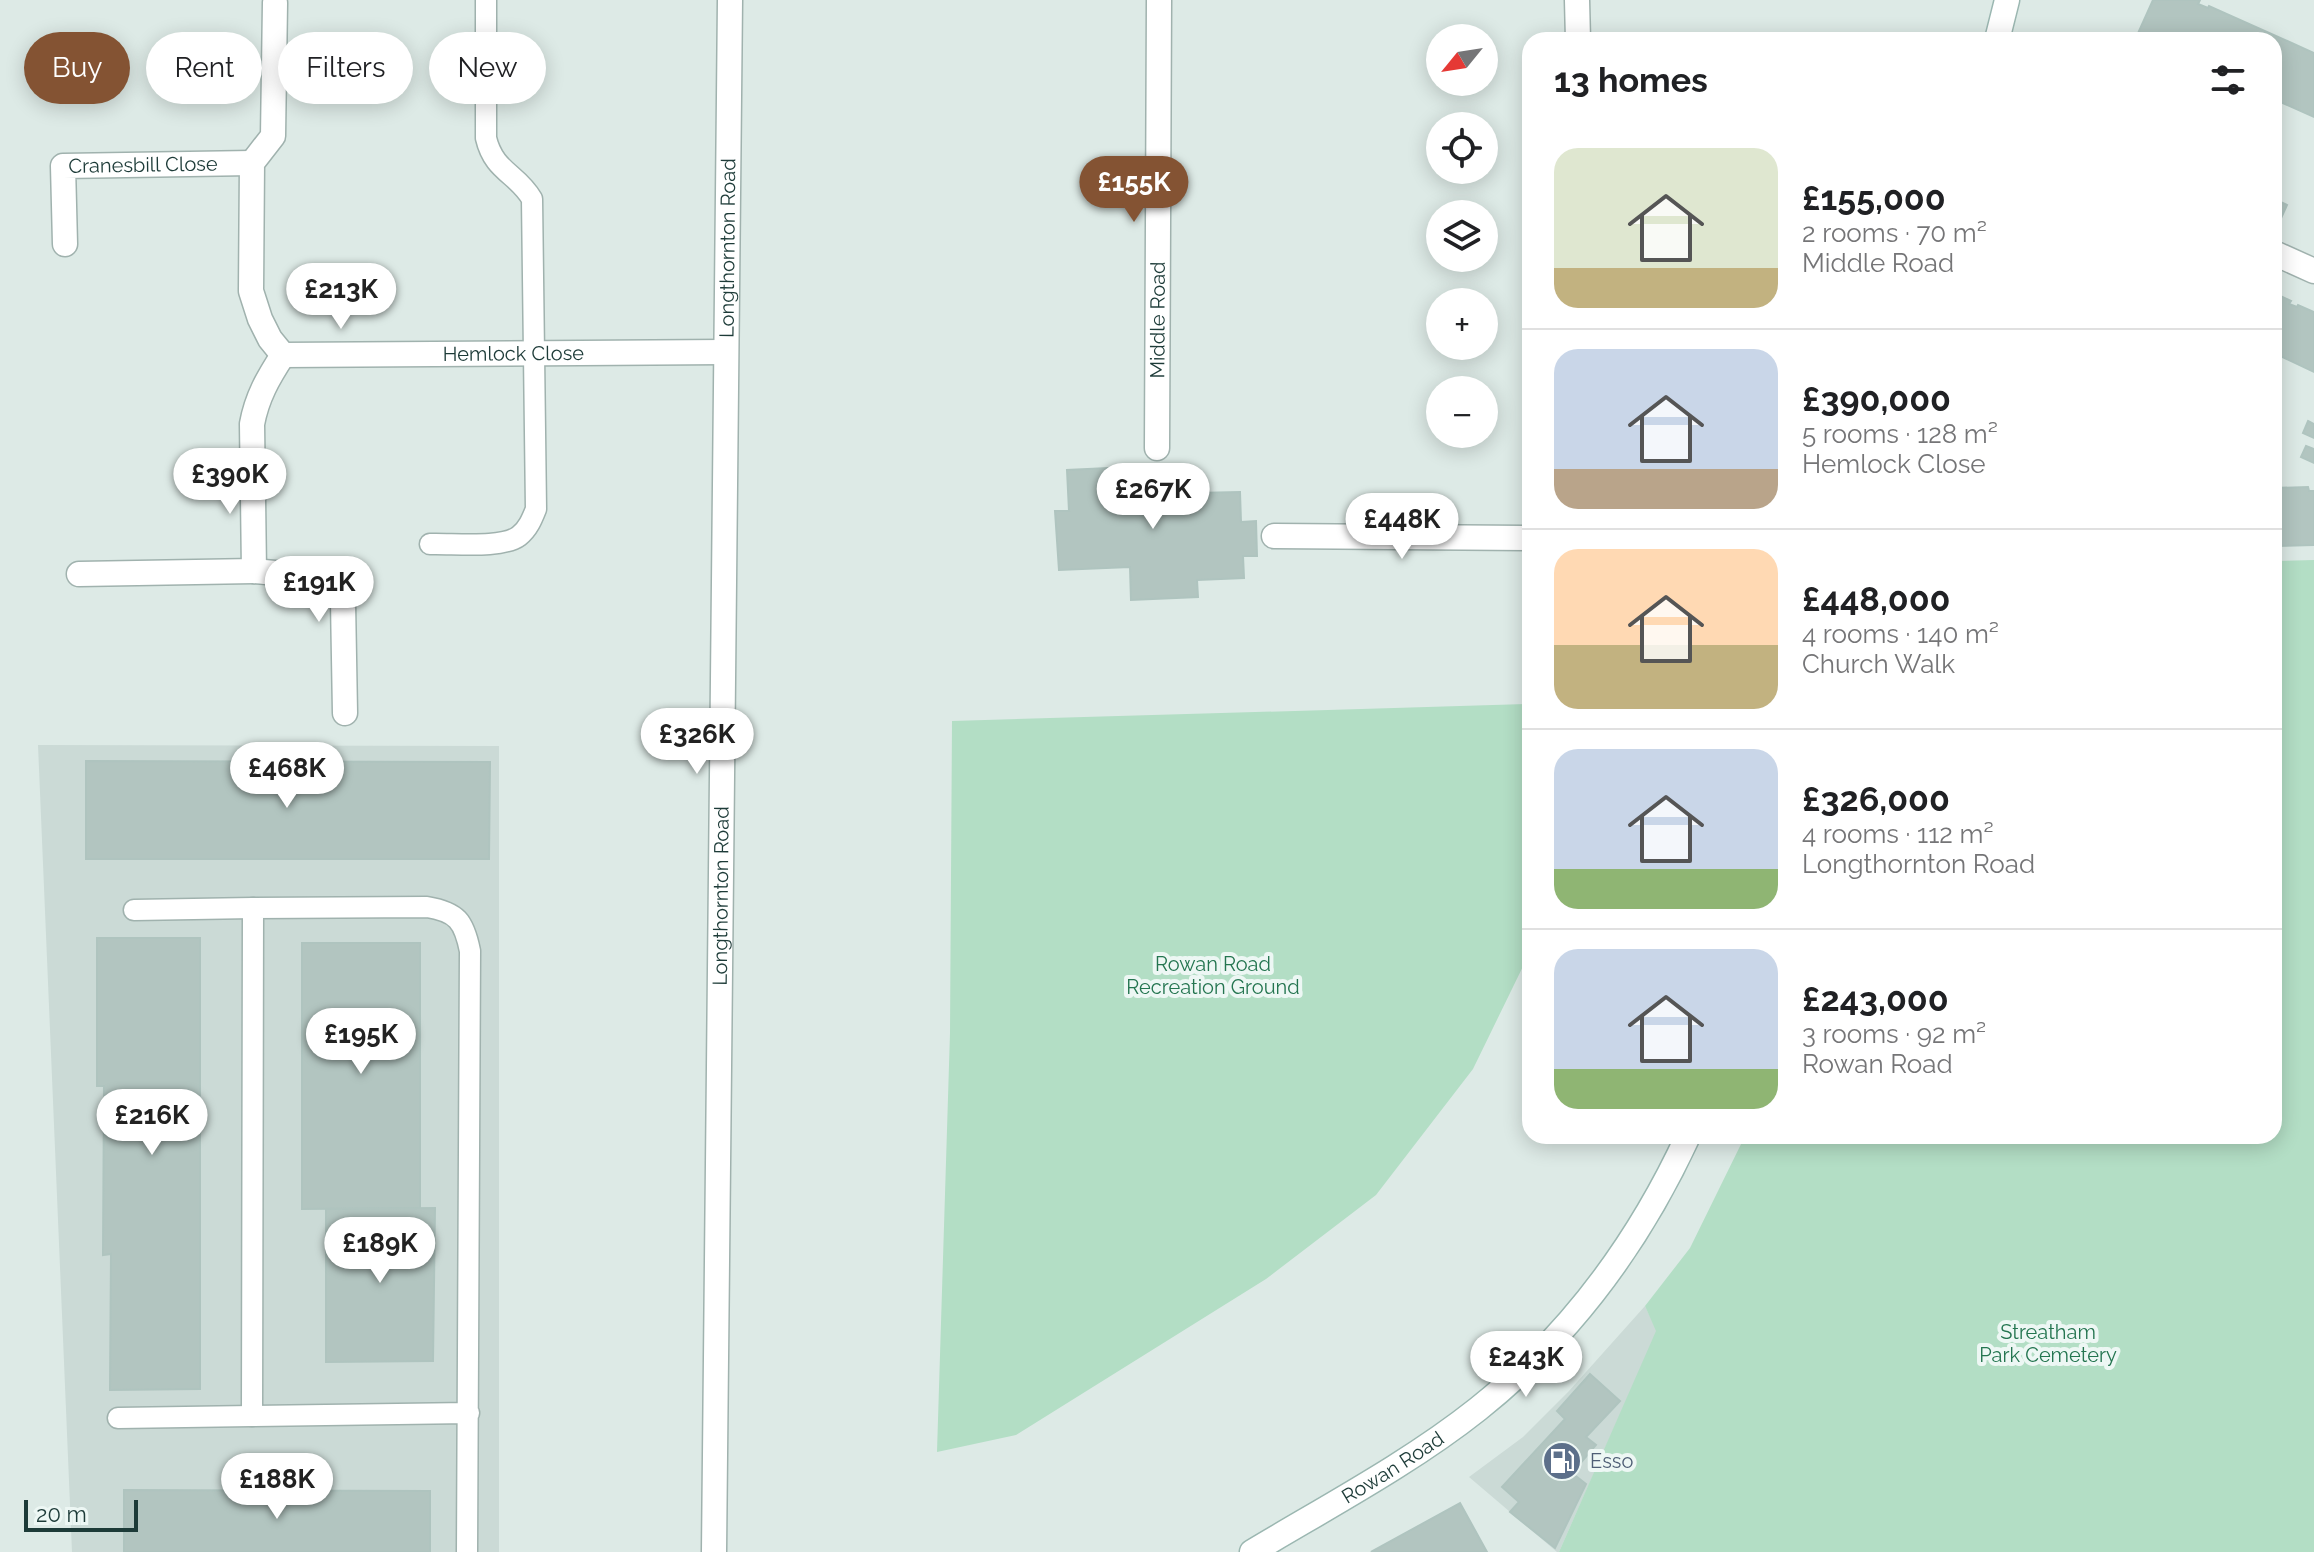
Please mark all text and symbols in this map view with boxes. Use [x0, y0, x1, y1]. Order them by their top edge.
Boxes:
north arrow [1426, 24, 1498, 96]
map controls [1426, 24, 1498, 448]
chip: Buy [24, 32, 130, 104]
chip: Rent [146, 32, 262, 104]
chip: Filters [278, 32, 413, 104]
chip: New [429, 32, 546, 104]
icon: filters [2206, 58, 2250, 102]
text: 13 homes [1554, 60, 1708, 100]
button: locate [1426, 112, 1498, 184]
street label: Cranesbill Close [68, 152, 218, 178]
pin: £155K [1078, 156, 1190, 224]
street label: Longthornton Road [715, 158, 740, 338]
text: £155K [1097, 167, 1171, 197]
text: £155,000 [1802, 178, 1946, 218]
icon: home [1618, 180, 1714, 276]
button: layers [1426, 200, 1498, 272]
text: 2 rooms · 70 m² [1802, 218, 1987, 248]
text: Middle Road [1802, 248, 1954, 278]
street label: Middle Road [1145, 261, 1170, 379]
pin: £213K [285, 263, 397, 331]
text: £213K [304, 274, 378, 304]
button: + [1426, 288, 1498, 360]
street label: Hemlock Close [443, 341, 584, 366]
button: − [1426, 376, 1498, 448]
text: £390,000 [1802, 379, 1951, 419]
icon: home [1618, 381, 1714, 477]
text: 5 rooms · 128 m² [1802, 419, 1998, 449]
pin: £390K [174, 448, 286, 516]
text: Hemlock Close [1802, 449, 1986, 479]
text: £390K [191, 459, 269, 489]
pin: £267K [1097, 463, 1209, 531]
text: £267K [1115, 474, 1191, 504]
pin: £448K [1346, 493, 1458, 561]
text: £448K [1364, 504, 1440, 534]
pin: £191K [263, 556, 375, 624]
text: £191K [283, 567, 355, 597]
text: £448,000 [1802, 579, 1950, 619]
icon: home [1618, 581, 1714, 677]
text: 4 rooms · 140 m² [1802, 619, 1999, 649]
text: Church Walk [1802, 649, 1955, 679]
pin: £326K [641, 708, 753, 776]
text: £326K [659, 719, 735, 749]
pin: £468K [231, 742, 343, 810]
text: £468K [248, 753, 326, 783]
text: £326,000 [1802, 779, 1950, 819]
icon: home [1618, 781, 1714, 877]
street label: Longthornton Road [708, 806, 734, 986]
text: 4 rooms · 112 m² [1802, 819, 1994, 849]
text: Longthornton Road [1802, 849, 2035, 879]
park label: Rowan Road Recreation Ground [1126, 952, 1300, 999]
text: £243,000 [1802, 979, 1949, 1019]
icon: home [1618, 981, 1714, 1077]
pin: £195K [305, 1008, 417, 1076]
text: £195K [324, 1019, 398, 1049]
text: 3 rooms · 92 m² [1802, 1019, 1986, 1049]
text: Rowan Road [1802, 1049, 1953, 1079]
pin: £216K [96, 1089, 208, 1157]
text: £216K [115, 1100, 189, 1130]
pin: £189K [324, 1217, 436, 1285]
text: £189K [342, 1228, 418, 1258]
park label: Streatham Park Cemetery [1979, 1320, 2117, 1367]
pin: £243K [1470, 1331, 1582, 1399]
text: £243K [1488, 1342, 1564, 1372]
street label: Rowan Road [1337, 1426, 1448, 1509]
fuel station icon: Esso [1541, 1440, 1583, 1482]
place label: Esso [1590, 1449, 1633, 1473]
pin: £188K [221, 1453, 333, 1521]
text: £188K [239, 1464, 315, 1494]
scale bar [24, 1496, 138, 1532]
text: 20 m [36, 1501, 87, 1527]

